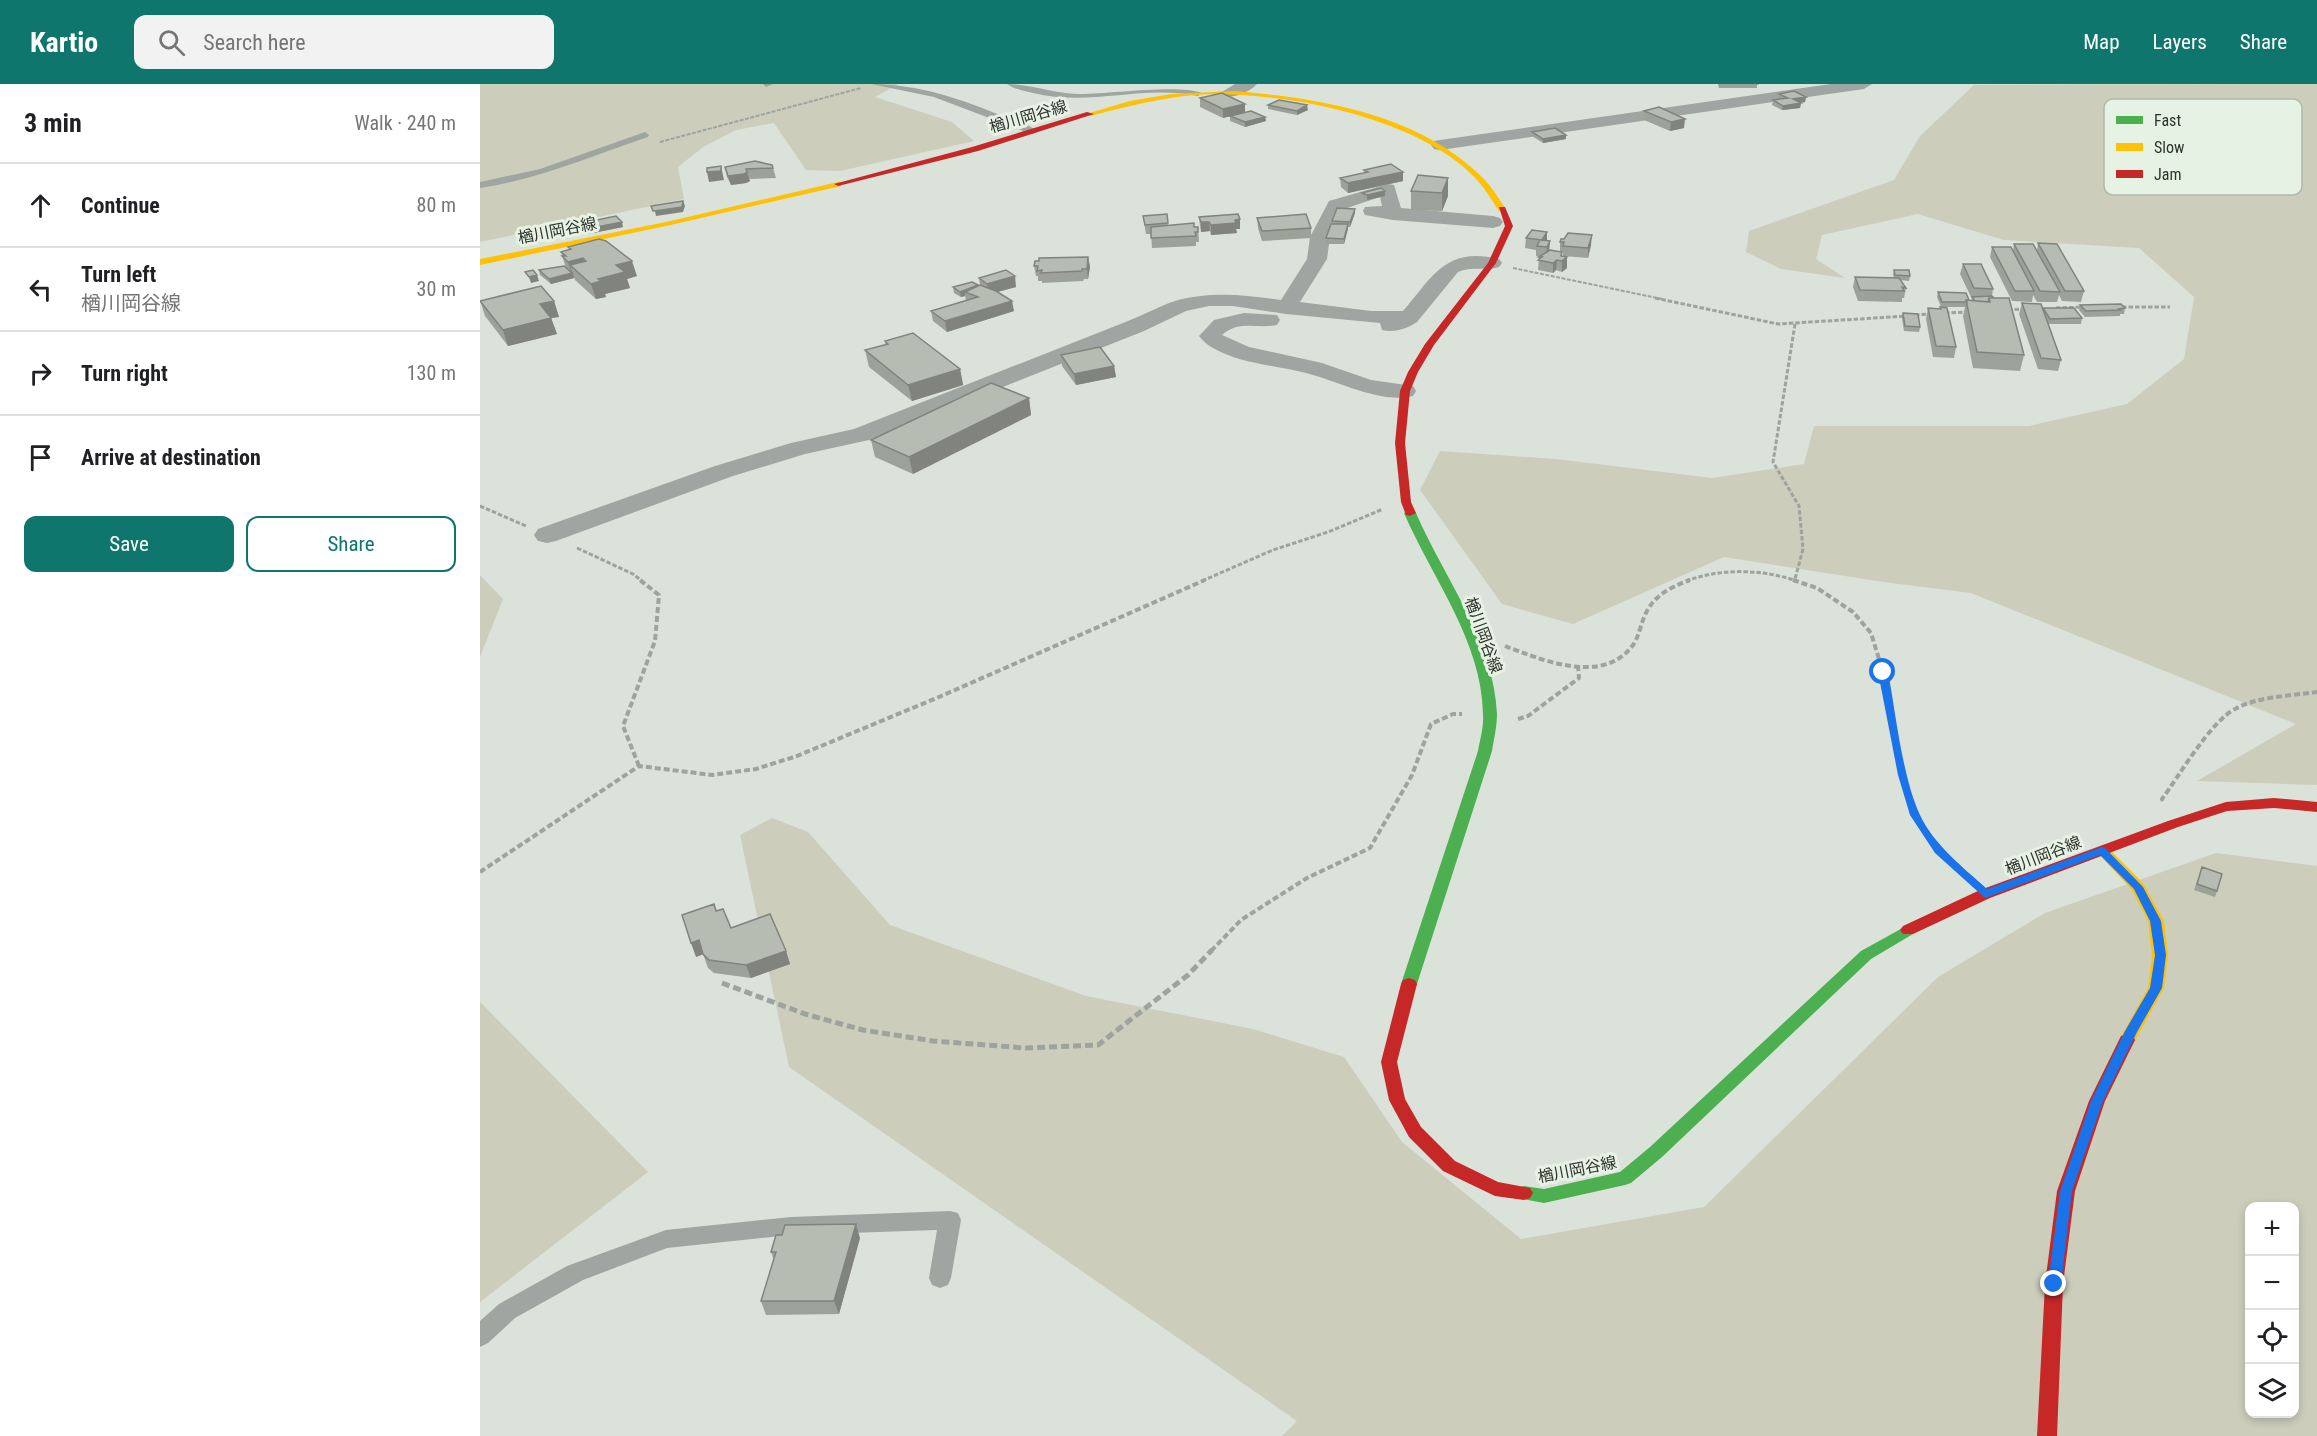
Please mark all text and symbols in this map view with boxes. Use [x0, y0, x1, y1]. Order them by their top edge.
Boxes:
search box [134, 15, 554, 69]
text: Kartio [30, 26, 98, 59]
icon: search [155, 26, 188, 59]
text: Search here [203, 30, 306, 55]
text: Map [2083, 30, 2120, 54]
text: Layers [2153, 30, 2207, 54]
text: Share [2240, 30, 2287, 54]
street label: 楢川岡谷線 [987, 96, 1069, 137]
legend [2104, 99, 2302, 195]
text: 3 min [24, 108, 82, 138]
text: Walk · 240 m [355, 111, 456, 135]
text: Fast [2154, 111, 2181, 130]
text: Slow [2154, 138, 2184, 157]
text: Jam [2154, 165, 2181, 184]
icon: ahead [24, 189, 57, 222]
text: Continue [81, 193, 160, 218]
text: 80 m [417, 193, 456, 217]
street label: 楢川岡谷線 [516, 214, 598, 247]
text: Turn left [81, 262, 156, 287]
icon: left [24, 273, 57, 306]
text: 30 m [417, 277, 456, 301]
text: 楢川岡谷線 [81, 291, 181, 315]
icon: right [24, 357, 57, 390]
text: Turn right [81, 361, 168, 386]
text: 130 m [407, 361, 456, 385]
icon: arrive [24, 441, 57, 474]
text: Arrive at destination [81, 445, 261, 470]
button: Save [24, 516, 234, 572]
button: Share [246, 516, 456, 572]
street label: 楢川岡谷線 [1461, 594, 1506, 676]
route start [1869, 658, 1895, 684]
street label: 楢川岡谷線 [2002, 832, 2084, 879]
street label: 楢川岡谷線 [1536, 1153, 1618, 1186]
map controls [2245, 1202, 2299, 1418]
button: + [2245, 1202, 2299, 1256]
button: − [2245, 1256, 2299, 1310]
route end [2040, 1270, 2066, 1296]
button: locate [2245, 1310, 2299, 1364]
button: layers [2245, 1364, 2299, 1418]

